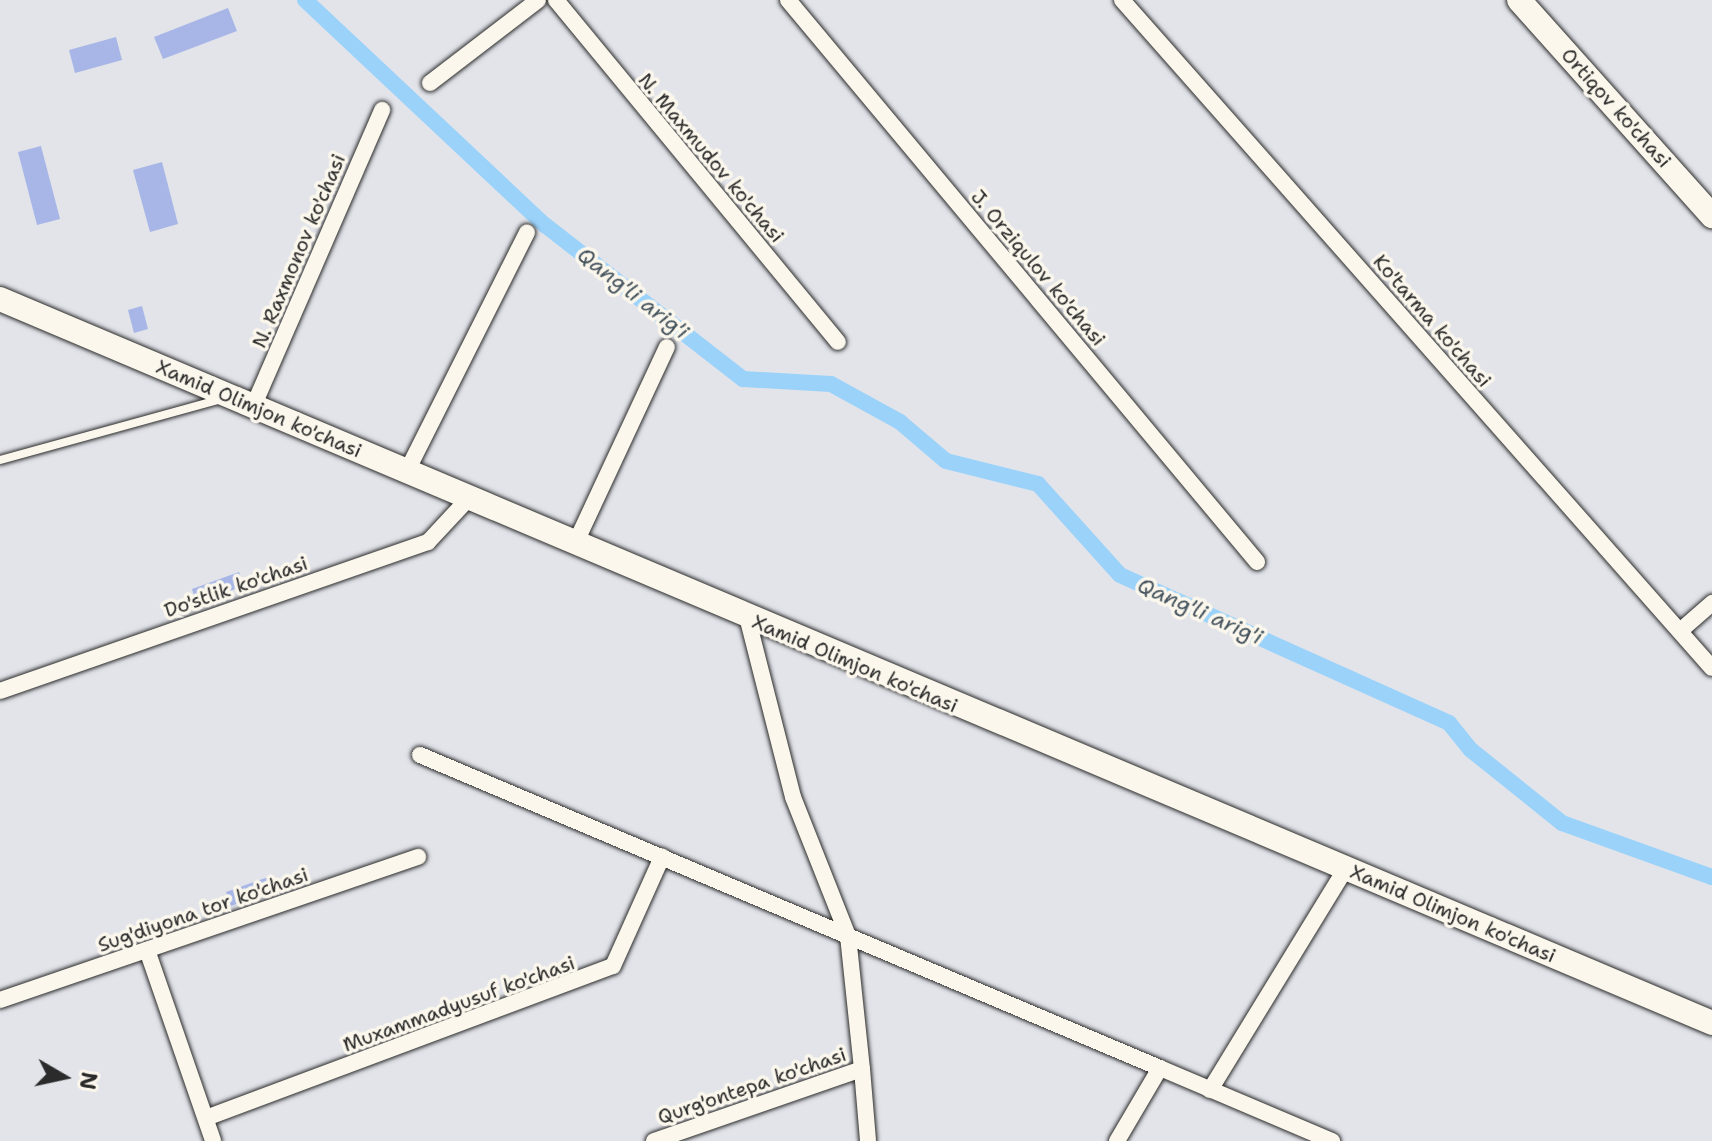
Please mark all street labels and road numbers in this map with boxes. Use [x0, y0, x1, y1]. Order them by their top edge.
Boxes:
street label: Ortiqov ko'chasi [1556, 43, 1676, 173]
street label: N. Maxmudov ko'chasi [633, 68, 789, 248]
street label: N. Raxmonov ko'chasi [247, 150, 351, 352]
street label: J. Orziqulov ko'chasi [966, 185, 1110, 351]
street label: Ko'tarma ko'chasi [1368, 250, 1496, 392]
street label: Xamid Olimjon ko'chasi [153, 355, 365, 463]
street label: Do'stlik ko'chasi [161, 551, 311, 623]
street label: Xamid Olimjon ko'chasi [749, 610, 961, 718]
street label: Xamid Olimjon ko'chasi [1347, 860, 1559, 968]
street label: Sug'diyona tor ko'chasi [95, 863, 311, 957]
street label: Muxammadyusuf ko'chasi [340, 951, 578, 1057]
street label: Qurg'ontepa ko'chasi [655, 1042, 849, 1130]

